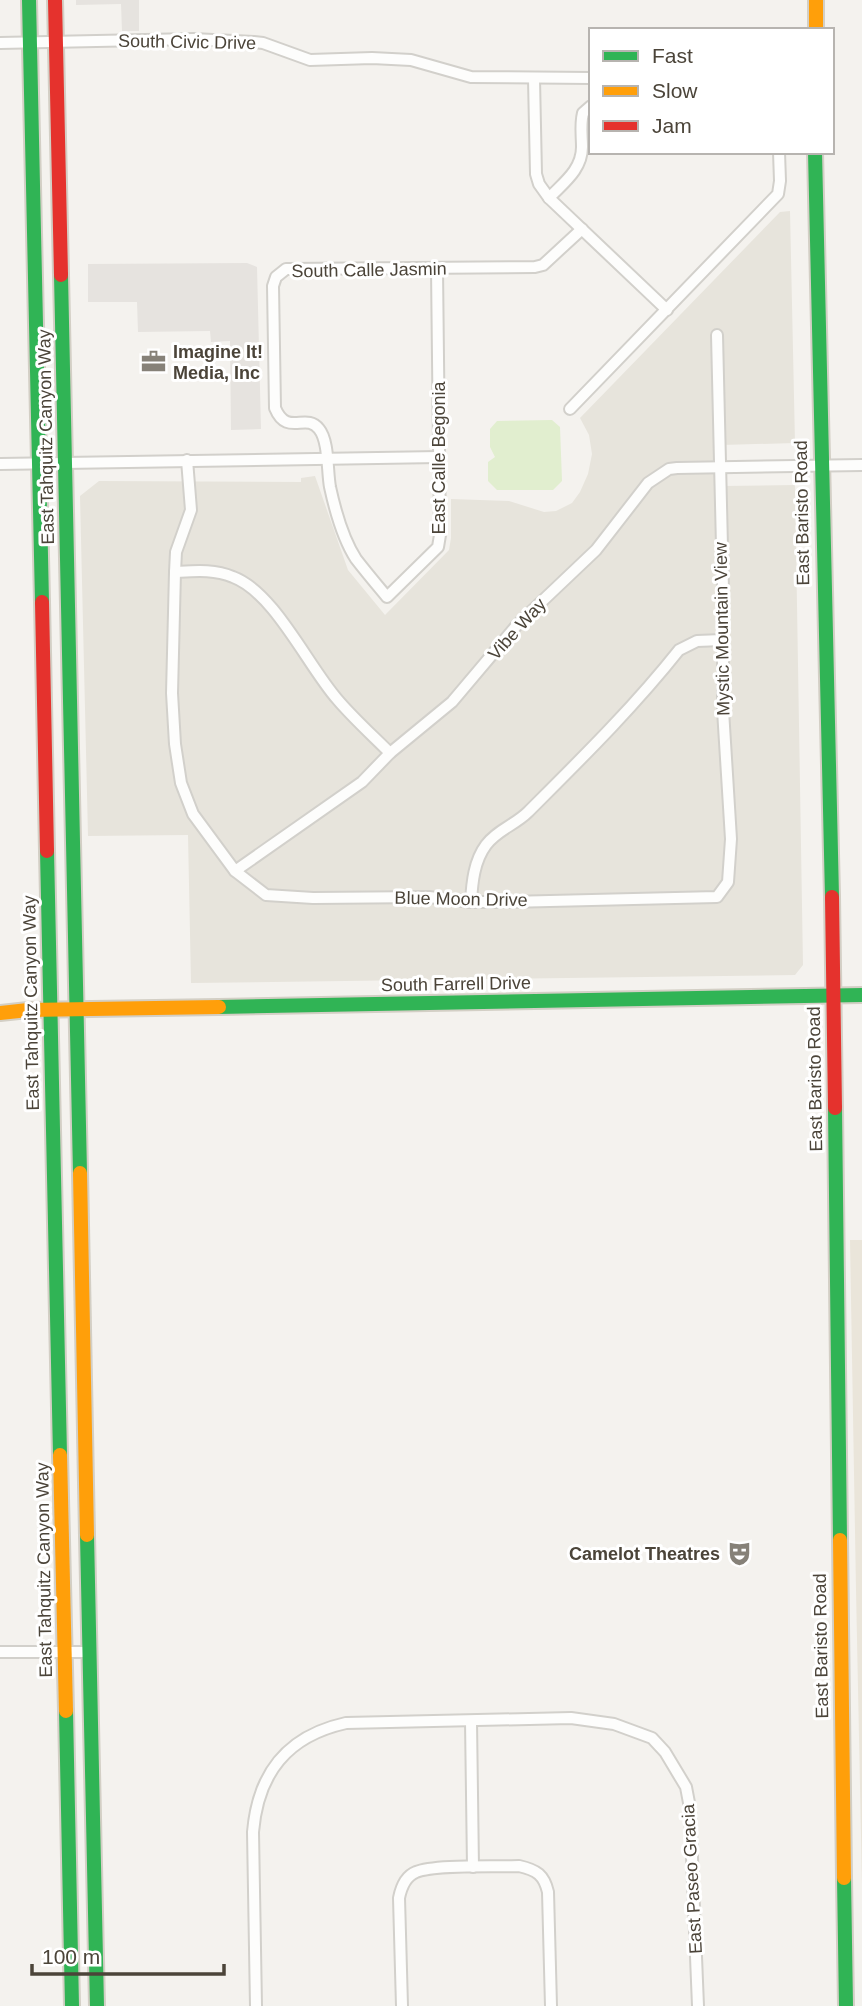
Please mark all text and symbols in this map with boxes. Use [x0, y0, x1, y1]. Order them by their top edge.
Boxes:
legend [589, 28, 834, 154]
street label: South Civic Drive [118, 31, 256, 53]
text: Fast [652, 44, 693, 67]
text: Slow [652, 79, 698, 102]
text: Jam [652, 114, 692, 137]
street label: South Calle Jasmin [291, 259, 447, 281]
street label: East Tahquitz Canyon Way [34, 329, 58, 545]
place label: Imagine It! Media, Inc [173, 342, 263, 383]
office icon: Imagine It! Media, Inc [139, 348, 167, 376]
street label: East Calle Begonia [429, 380, 449, 535]
street label: East Baristo Road [791, 440, 813, 586]
street label: Mystic Mountain View [710, 541, 734, 716]
street label: Vibe Way [484, 594, 550, 664]
street label: Blue Moon Drive [394, 888, 528, 910]
street label: East Tahquitz Canyon Way [19, 895, 43, 1111]
street label: South Farrell Drive [381, 973, 531, 995]
street label: East Baristo Road [804, 1006, 826, 1152]
street label: East Tahquitz Canyon Way [32, 1462, 56, 1678]
theatre icon: Camelot Theatres [726, 1540, 754, 1568]
place label: Camelot Theatres [569, 1544, 720, 1564]
street label: East Baristo Road [810, 1573, 832, 1719]
street label: East Paseo Gracia [678, 1803, 706, 1954]
scale bar [32, 1932, 224, 1976]
text: 100 m [42, 1945, 100, 1968]

